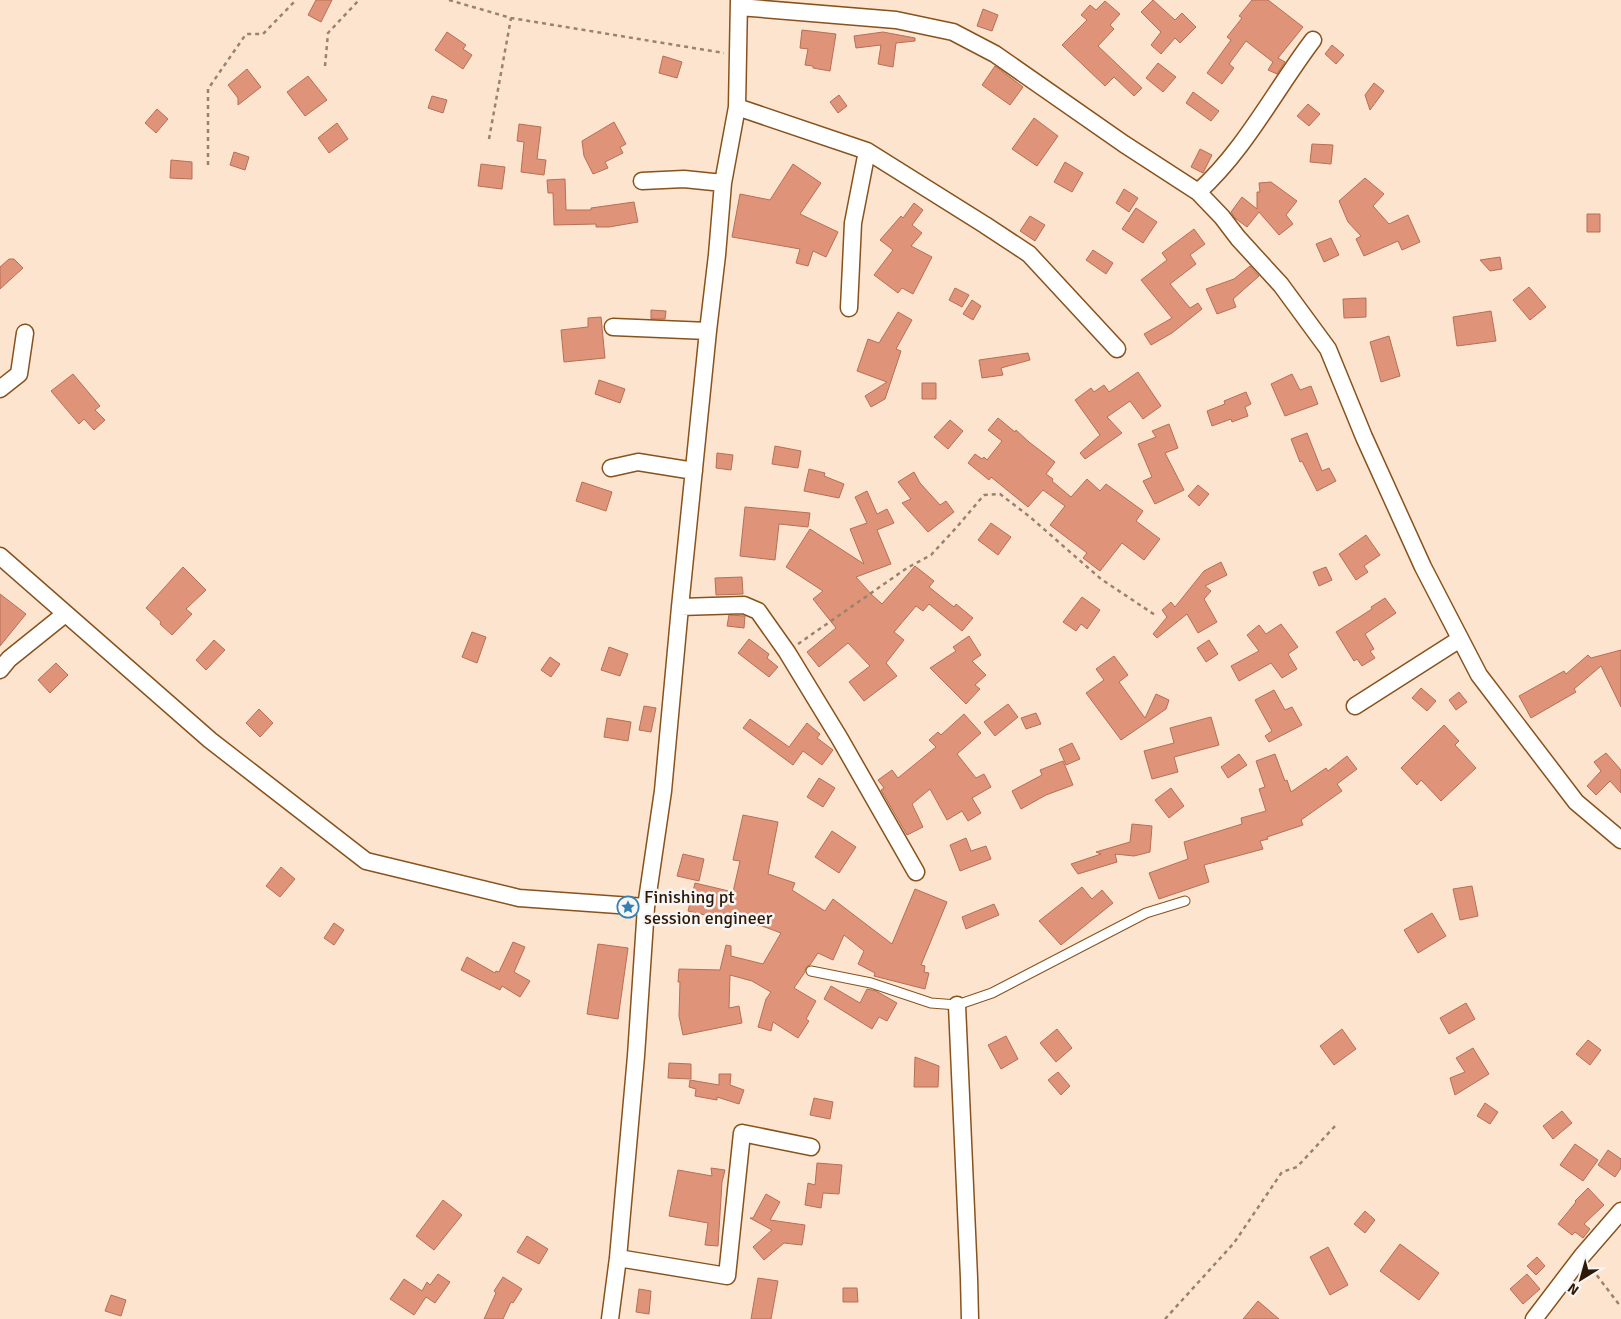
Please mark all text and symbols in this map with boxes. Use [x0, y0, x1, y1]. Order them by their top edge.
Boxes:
place label: Finishing pt session engineer [644, 886, 773, 929]
place icon: Finishing pt session engineer [616, 895, 640, 919]
north arrow [1556, 1254, 1606, 1304]
text: N [1564, 1279, 1582, 1299]

